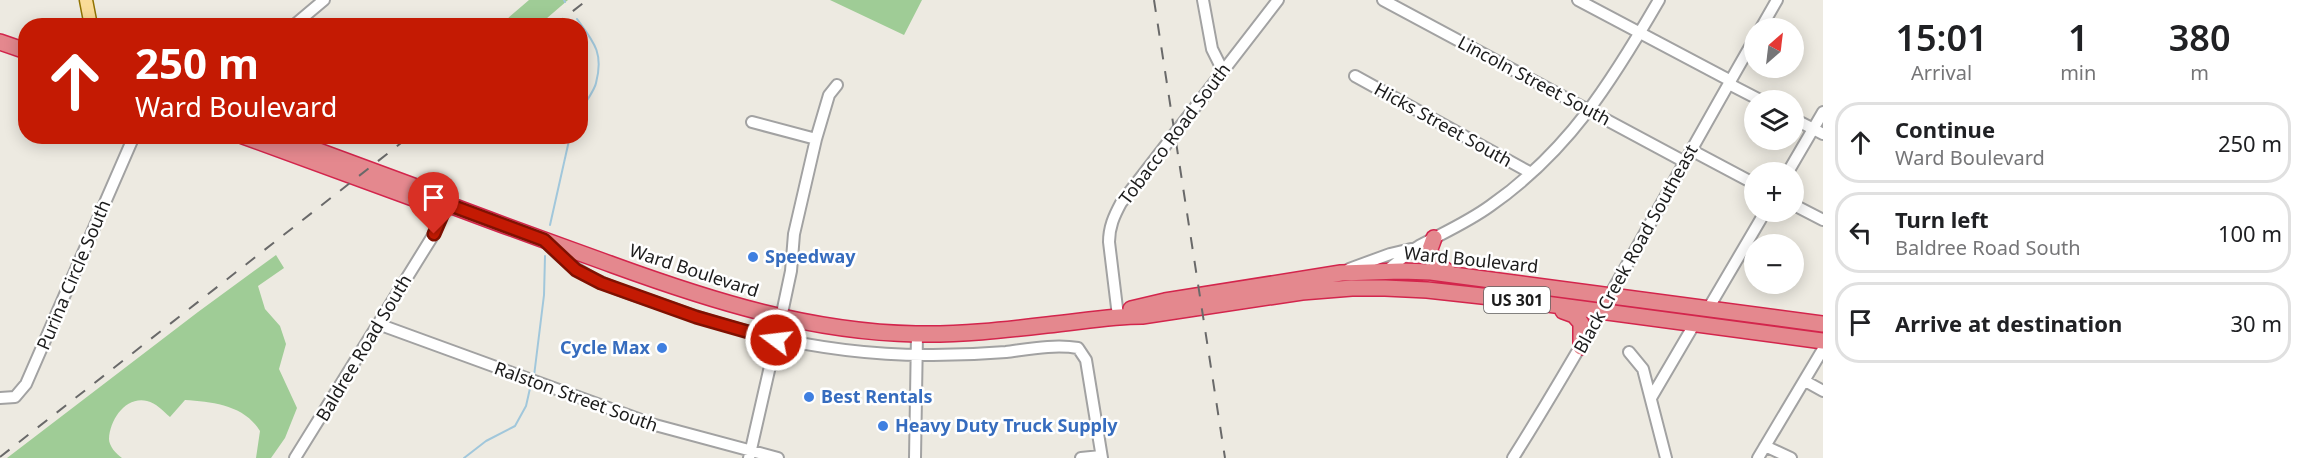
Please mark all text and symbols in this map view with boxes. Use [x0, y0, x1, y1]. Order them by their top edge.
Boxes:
text: 15:01 [1895, 13, 1988, 62]
text: 1 [2068, 13, 2089, 62]
text: 380 [2169, 13, 2231, 62]
north arrow [1744, 18, 1804, 78]
map controls [1744, 18, 1804, 294]
street label: Lincoln Street South [1454, 30, 1615, 131]
text: 250 m [135, 34, 259, 91]
icon: ahead [36, 42, 114, 120]
street label: Tobacco Road South [1113, 58, 1235, 209]
text: Arrival [1911, 59, 1972, 86]
text: min [2060, 59, 2096, 86]
text: m [2190, 59, 2209, 86]
street label: Hicks Street South [1370, 76, 1517, 172]
text: Ward Boulevard [135, 88, 337, 125]
button: layers [1744, 90, 1804, 150]
text: Continue [1895, 114, 1995, 144]
icon: ahead [1844, 126, 1877, 159]
text: 250 m [2218, 128, 2282, 158]
street label: Black Creek Road Southeast [1568, 139, 1703, 357]
text: Ward Boulevard [1895, 144, 2045, 171]
button: + [1744, 162, 1804, 222]
pin [408, 172, 459, 234]
icon: arrive [417, 181, 450, 214]
street label: Purina Circle South [31, 196, 116, 353]
text: Turn left [1895, 204, 1989, 234]
icon: left [1844, 216, 1877, 249]
text: 100 m [2218, 218, 2282, 248]
button: − [1744, 234, 1804, 294]
text: Baldree Road South [1895, 234, 2081, 261]
street label: Ward Boulevard [626, 238, 762, 302]
street label: Ward Boulevard [1403, 240, 1539, 278]
place label: Speedway [765, 244, 856, 268]
marker: Speedway [746, 250, 760, 264]
street label: Baldree Road South [310, 270, 416, 425]
road number: US 301 [1484, 287, 1550, 313]
icon: arrive [1844, 306, 1877, 339]
position arrow [744, 308, 808, 372]
text: Arrive at destination [1895, 308, 2122, 338]
text: 30 m [2231, 308, 2282, 338]
place label: Cycle Max [560, 335, 651, 359]
marker: Cycle Max [655, 341, 669, 355]
street label: Ralston Street South [491, 355, 661, 437]
place label: Best Rentals [821, 384, 933, 408]
marker: Best Rentals [802, 390, 816, 404]
place label: Heavy Duty Truck Supply [895, 413, 1118, 437]
marker: Heavy Duty Truck Supply [876, 419, 890, 433]

